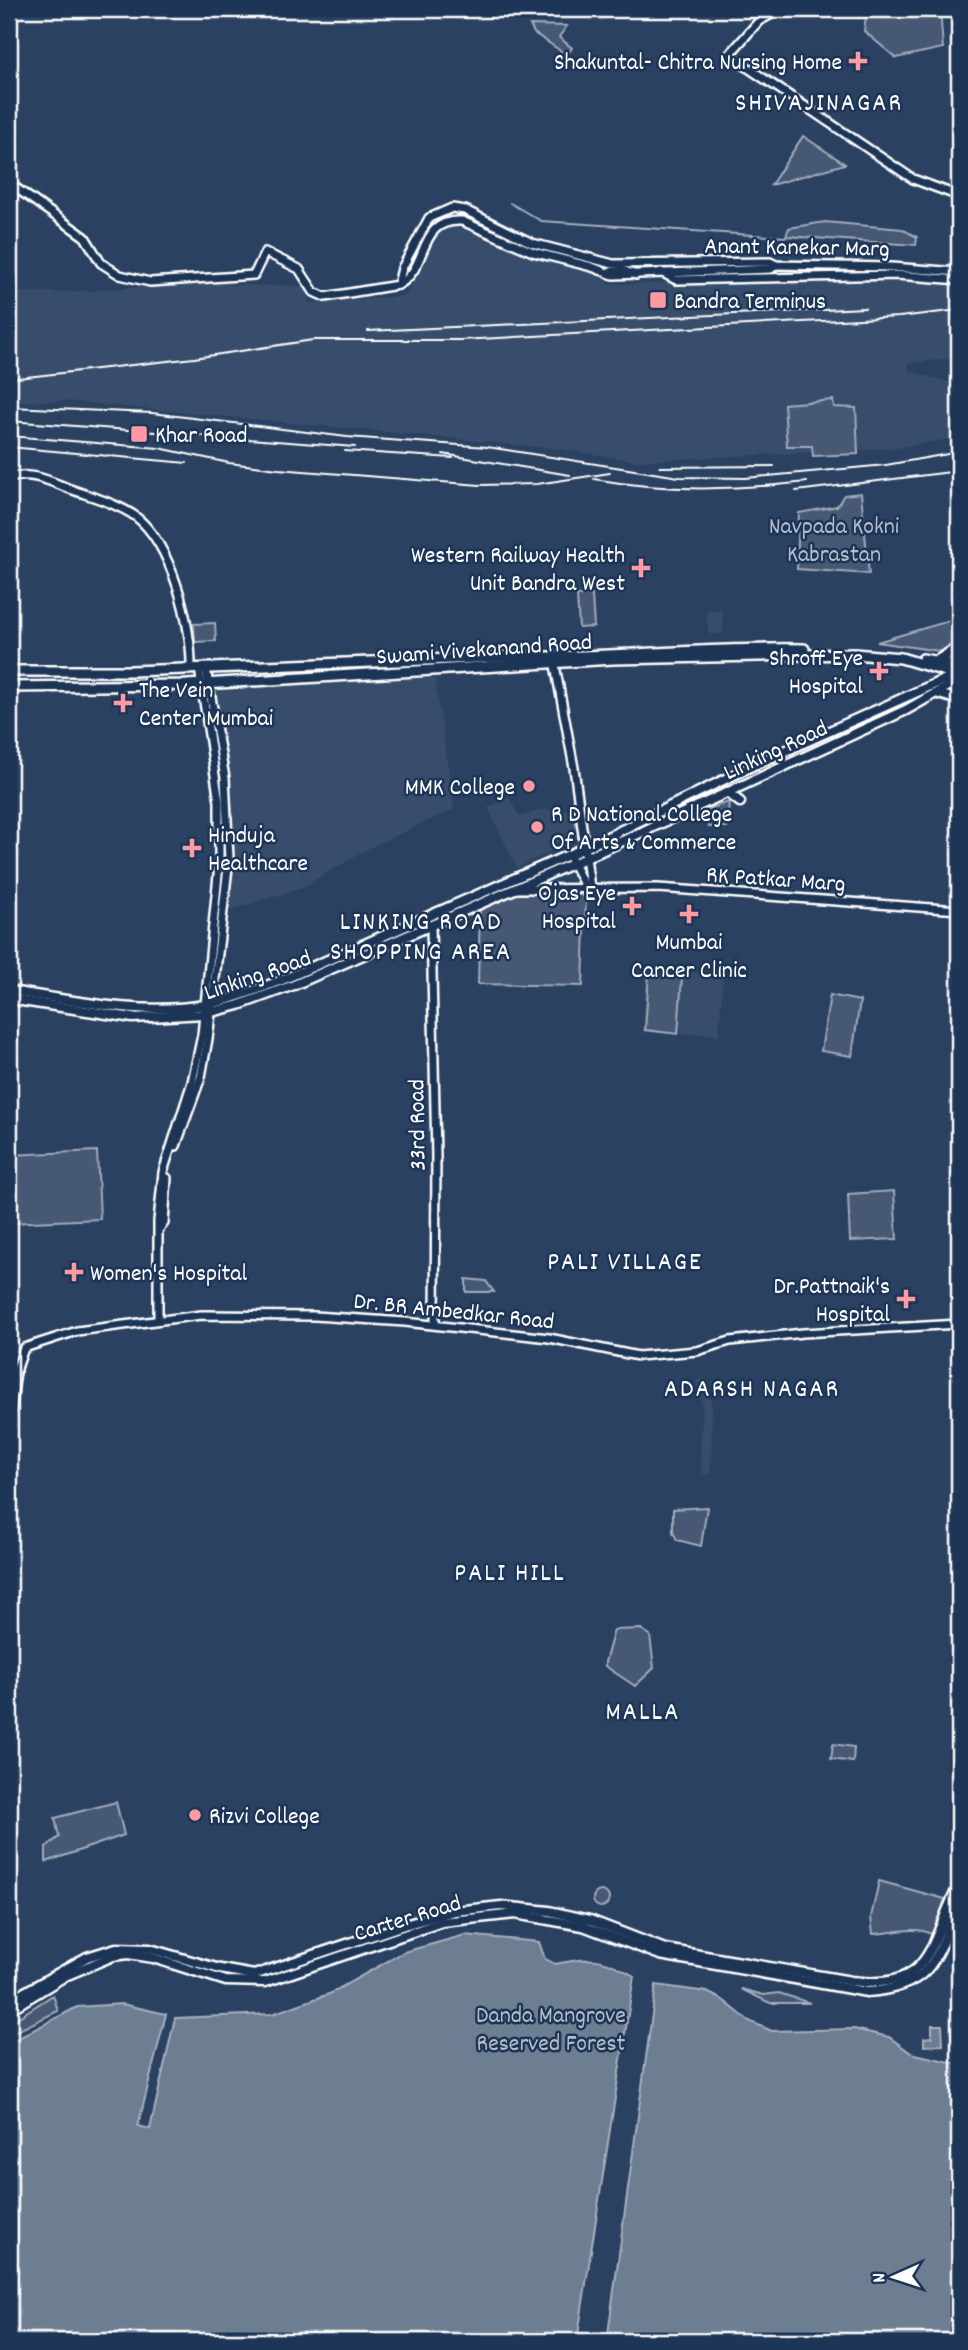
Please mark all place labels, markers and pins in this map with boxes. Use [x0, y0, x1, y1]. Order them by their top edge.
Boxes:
place label: Shakuntal- Chitra Nursing Home [554, 47, 842, 81]
marker: Shakuntal- Chitra Nursing Home [848, 51, 868, 71]
place label: Bandra Terminus [674, 286, 826, 320]
marker: Bandra Terminus [648, 290, 668, 310]
place label: Khar Road [155, 420, 248, 454]
marker: Khar Road [129, 424, 149, 444]
place label: Western Railway Health Unit Bandra West [411, 540, 625, 602]
marker: Western Railway Health Unit Bandra West [631, 558, 651, 578]
place label: Shroff Eye Hospital [769, 643, 863, 705]
marker: Shroff Eye Hospital [869, 661, 889, 681]
place label: The Vein Center Mumbai [139, 675, 273, 737]
marker: The Vein Center Mumbai [113, 693, 133, 713]
place label: MMK College [405, 772, 515, 806]
marker: MMK College [521, 778, 537, 794]
place label: R D National College Of Arts & Commerce [551, 799, 736, 861]
marker: R D National College Of Arts & Commerce [529, 819, 545, 835]
place label: Hinduja Healthcare [208, 820, 308, 882]
marker: Hinduja Healthcare [182, 838, 202, 858]
place label: Ojas Eye Hospital [538, 878, 616, 940]
marker: Ojas Eye Hospital [622, 896, 642, 916]
marker: Mumbai Cancer Clinic [679, 904, 699, 924]
place label: Mumbai Cancer Clinic [631, 927, 747, 989]
place label: Women's Hospital [90, 1258, 248, 1292]
marker: Women's Hospital [64, 1262, 84, 1282]
place label: Dr.Pattnaik's Hospital [773, 1271, 890, 1333]
marker: Dr.Pattnaik's Hospital [896, 1289, 916, 1309]
place label: Rizvi College [209, 1801, 320, 1835]
marker: Rizvi College [187, 1807, 203, 1823]

